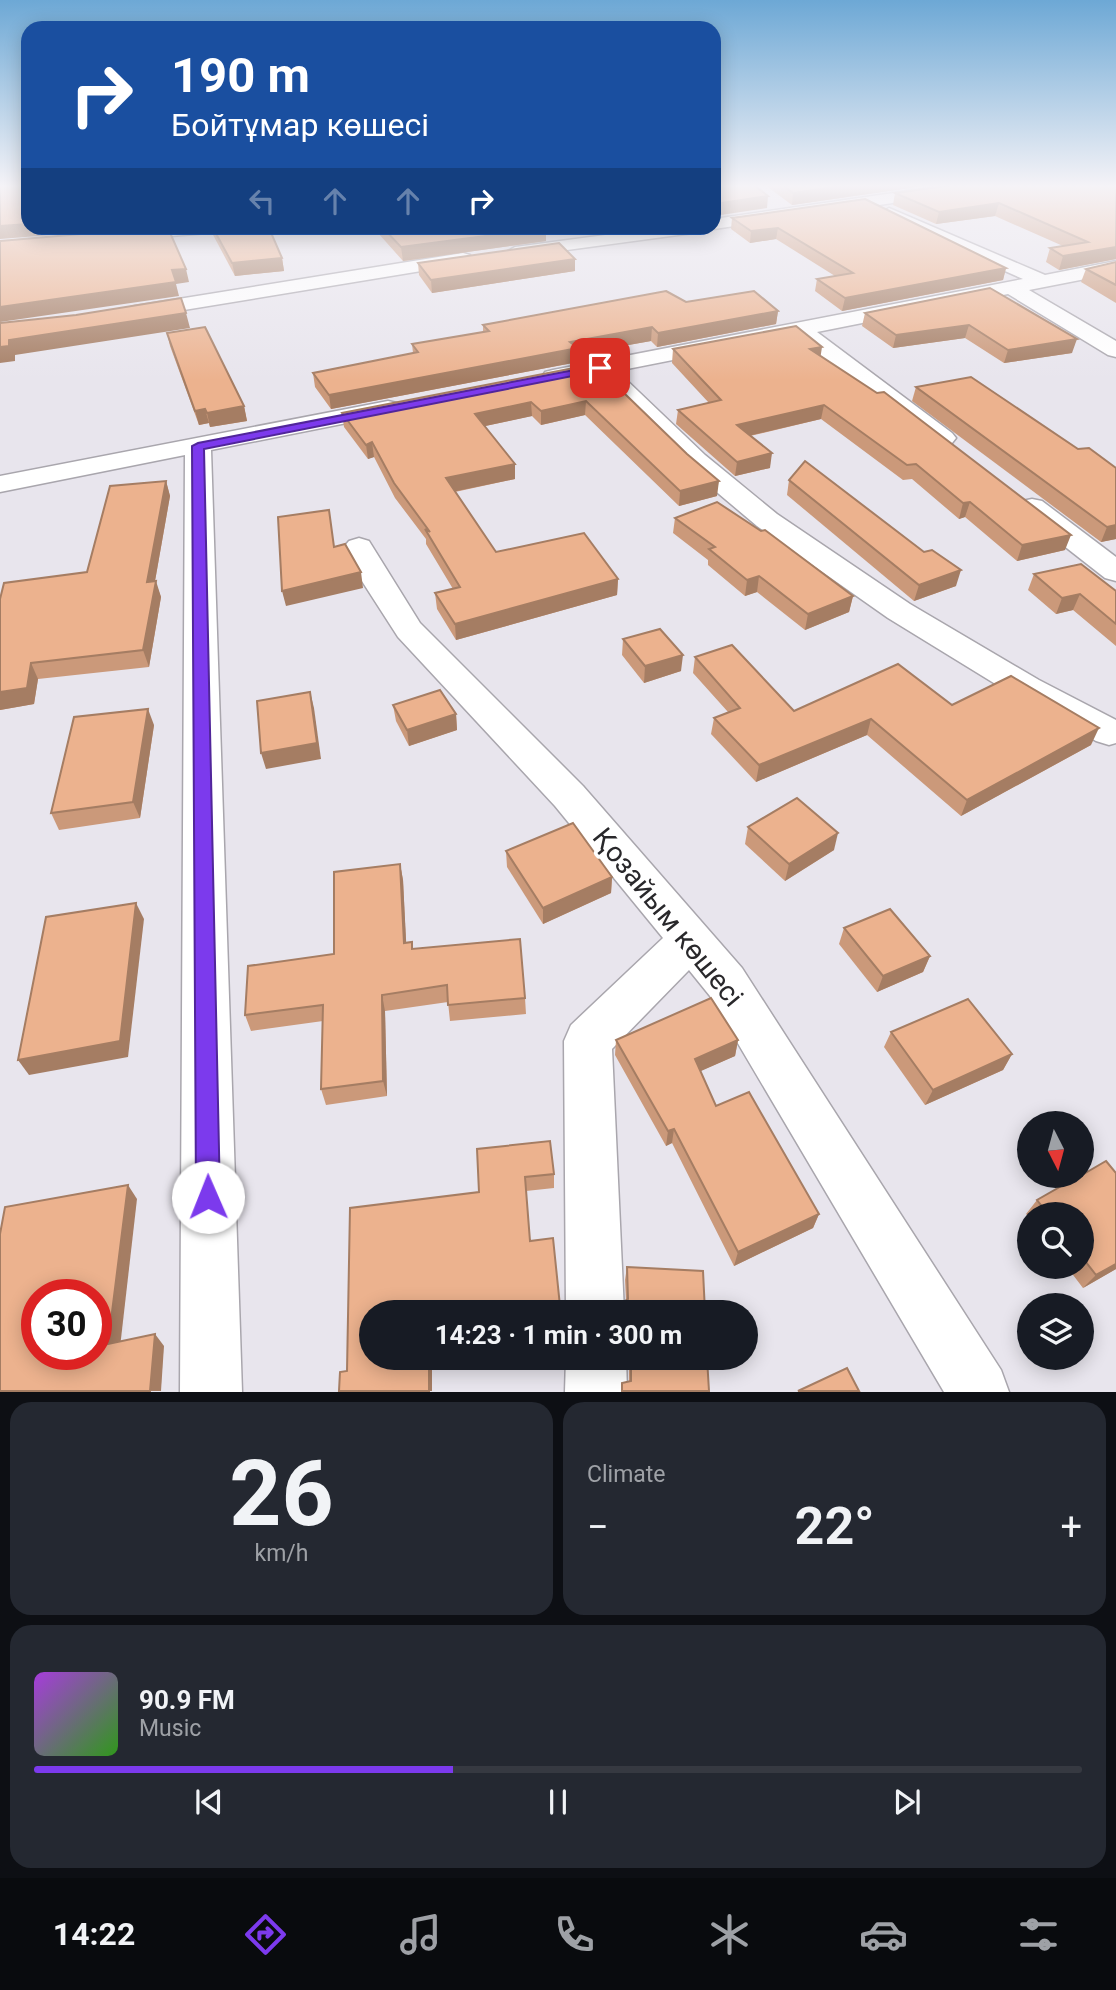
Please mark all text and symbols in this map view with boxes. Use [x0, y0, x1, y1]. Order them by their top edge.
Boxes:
text: 190 m [171, 47, 310, 104]
icon: right [56, 49, 147, 140]
text: Бойтұмар көшесі [171, 106, 429, 144]
icon: left [243, 182, 281, 220]
icon: ahead [316, 182, 354, 220]
icon: ahead [389, 182, 427, 220]
icon: right [462, 182, 500, 220]
pin [570, 338, 630, 398]
icon: arrive [581, 349, 619, 387]
street label: Қозайым көшесі [586, 821, 750, 1013]
north arrow [1017, 1111, 1094, 1188]
map controls [1017, 1111, 1094, 1370]
position arrow [171, 1160, 245, 1234]
button: search [1017, 1202, 1094, 1279]
speed limit sign: 30 [21, 1279, 112, 1370]
button: layers [1017, 1293, 1094, 1370]
text: 14:23 · 1 min · 300 m [435, 1320, 682, 1350]
text: 26 [229, 1441, 334, 1547]
text: Climate [587, 1461, 666, 1488]
text: 22° [795, 1496, 875, 1557]
text: − [587, 1505, 609, 1549]
text: + [1060, 1505, 1082, 1549]
text: km/h [255, 1540, 309, 1567]
text: 90.9 FM [139, 1685, 235, 1715]
text: Music [139, 1715, 201, 1742]
icon: previous [190, 1783, 228, 1821]
icon: pause [539, 1783, 577, 1821]
icon: next [888, 1783, 926, 1821]
icon: directions [241, 1910, 290, 1959]
icon: music [396, 1910, 445, 1959]
icon: phone [550, 1910, 599, 1959]
icon: climate [705, 1910, 754, 1959]
icon: car [859, 1910, 908, 1959]
icon: filters [1014, 1910, 1063, 1959]
text: 14:22 [53, 1915, 135, 1953]

